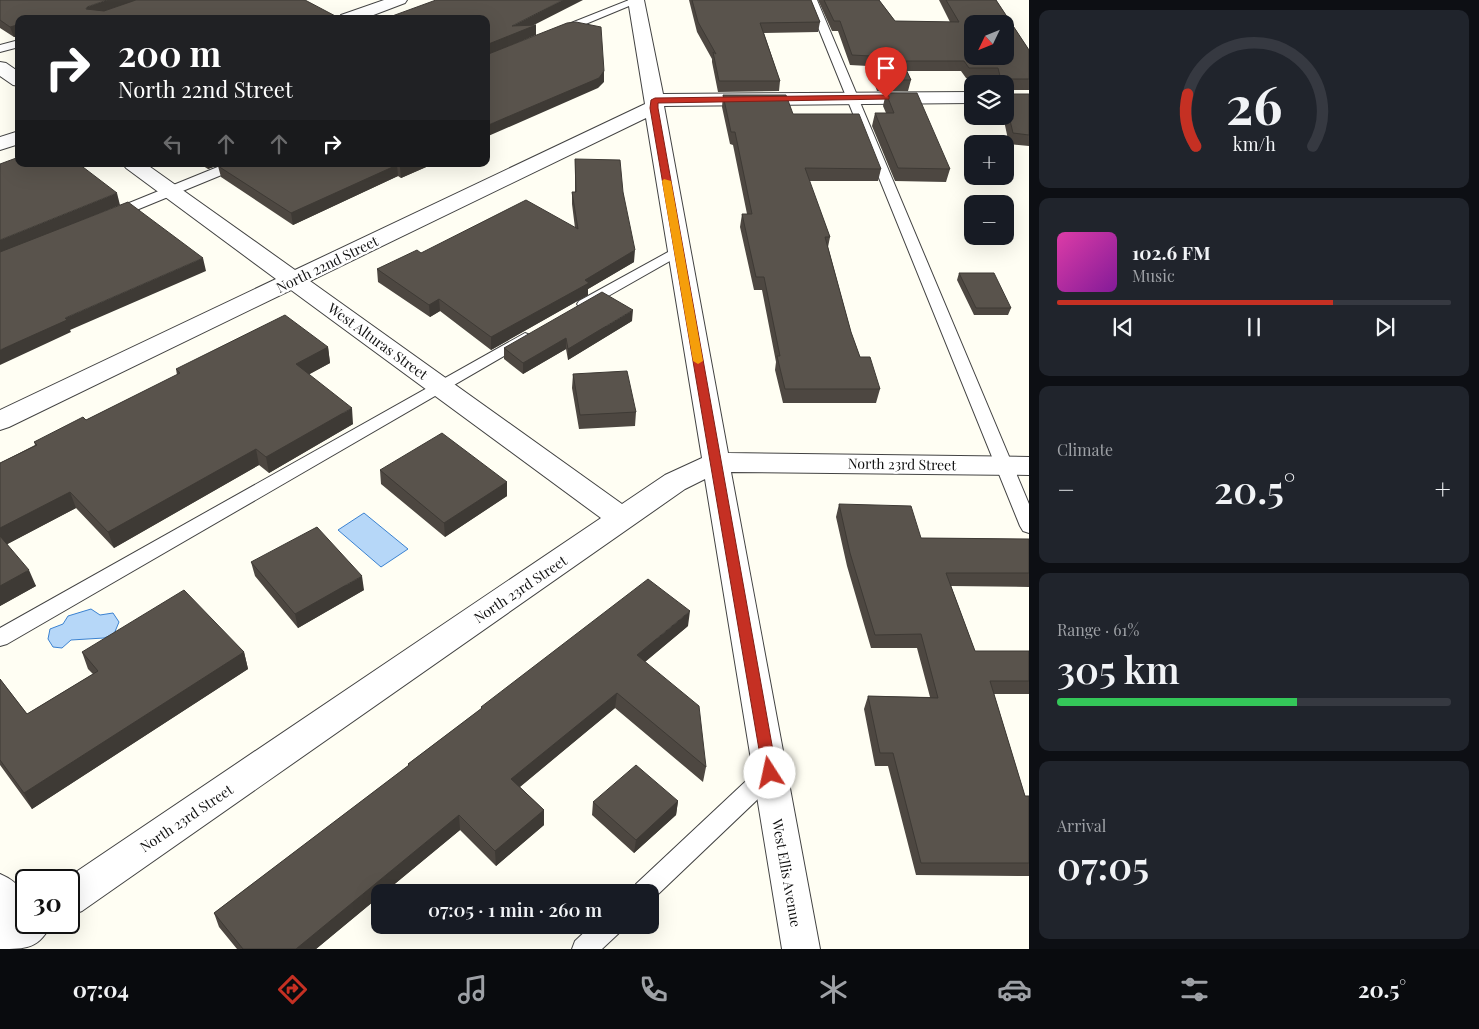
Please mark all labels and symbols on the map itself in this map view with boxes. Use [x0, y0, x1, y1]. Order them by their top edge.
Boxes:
north arrow [964, 15, 1014, 65]
pin [865, 47, 907, 98]
street label: North 22nd Street [273, 231, 382, 297]
street label: West Alturas Street [323, 298, 433, 384]
street label: North 23rd Street [848, 454, 957, 474]
street label: North 23rd Street [470, 550, 571, 627]
position arrow [743, 746, 795, 798]
street label: North 23rd Street [136, 779, 237, 856]
street label: West Ellis Avenue [768, 817, 806, 928]
speed limit sign: 30 [15, 869, 80, 934]

